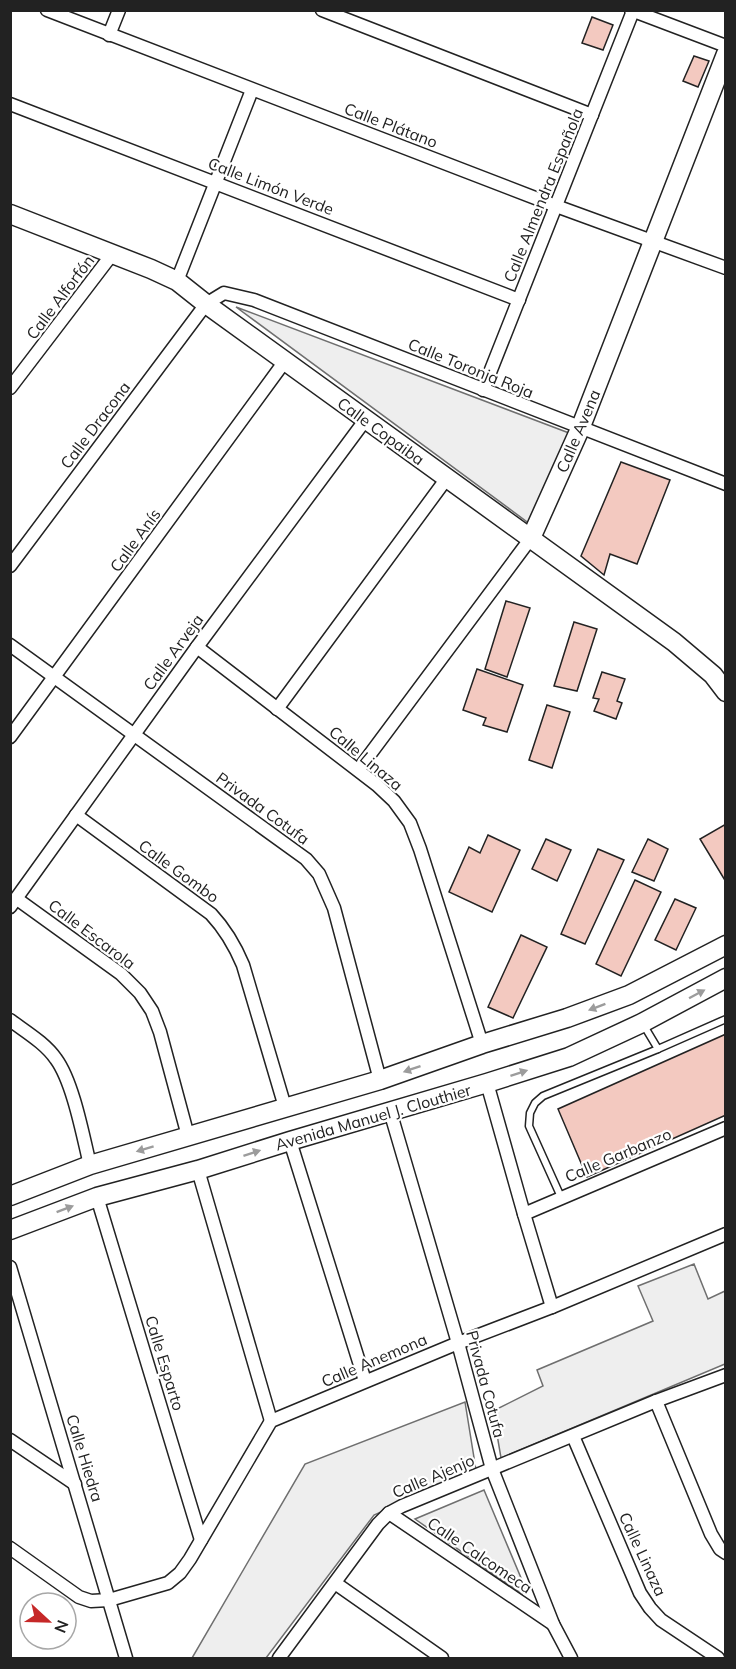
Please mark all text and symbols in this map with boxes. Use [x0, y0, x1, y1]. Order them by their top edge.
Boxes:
street label: Calle Plátano [342, 98, 440, 152]
street label: Calle Almendra Española [499, 105, 587, 285]
street label: Calle Limón Verde [205, 153, 337, 219]
street label: Calle Alforfón [22, 251, 98, 343]
street label: Calle Toronja Roja [405, 334, 537, 402]
street label: Calle Dracona [56, 377, 134, 473]
street label: Calle Avena [552, 387, 604, 475]
street label: Calle Copaiba [334, 393, 428, 469]
street label: Calle Anís [105, 504, 165, 576]
street label: Calle Arveja [139, 610, 207, 694]
street label: Calle Linaza [325, 721, 407, 795]
street label: Privada Cotufa [212, 767, 314, 849]
street label: Calle Gombo [135, 835, 223, 907]
street label: Calle Escarola [45, 895, 139, 973]
one-way arrow [688, 989, 705, 999]
one-way arrow [588, 1002, 606, 1012]
one-way arrow [403, 1064, 421, 1074]
one-way arrow [510, 1068, 528, 1077]
street label: Avenida Manuel J. Clouthier [273, 1079, 473, 1155]
street label: Calle Garbanzo [562, 1124, 674, 1186]
one-way arrow [136, 1145, 154, 1154]
one-way arrow [243, 1147, 261, 1157]
one-way arrow [56, 1204, 74, 1213]
street label: Calle Esparto [141, 1313, 189, 1413]
street label: Privada Cotufa [462, 1328, 510, 1440]
street label: Calle Anemona [318, 1329, 430, 1391]
street label: Calle Hiedra [62, 1412, 108, 1504]
street label: Calle Ajenjo [389, 1450, 477, 1502]
street label: Calle Linaza [615, 1509, 671, 1599]
street label: Calle Calcomeca [424, 1513, 536, 1597]
north arrow [18, 1591, 78, 1651]
text: N [50, 1617, 73, 1636]

